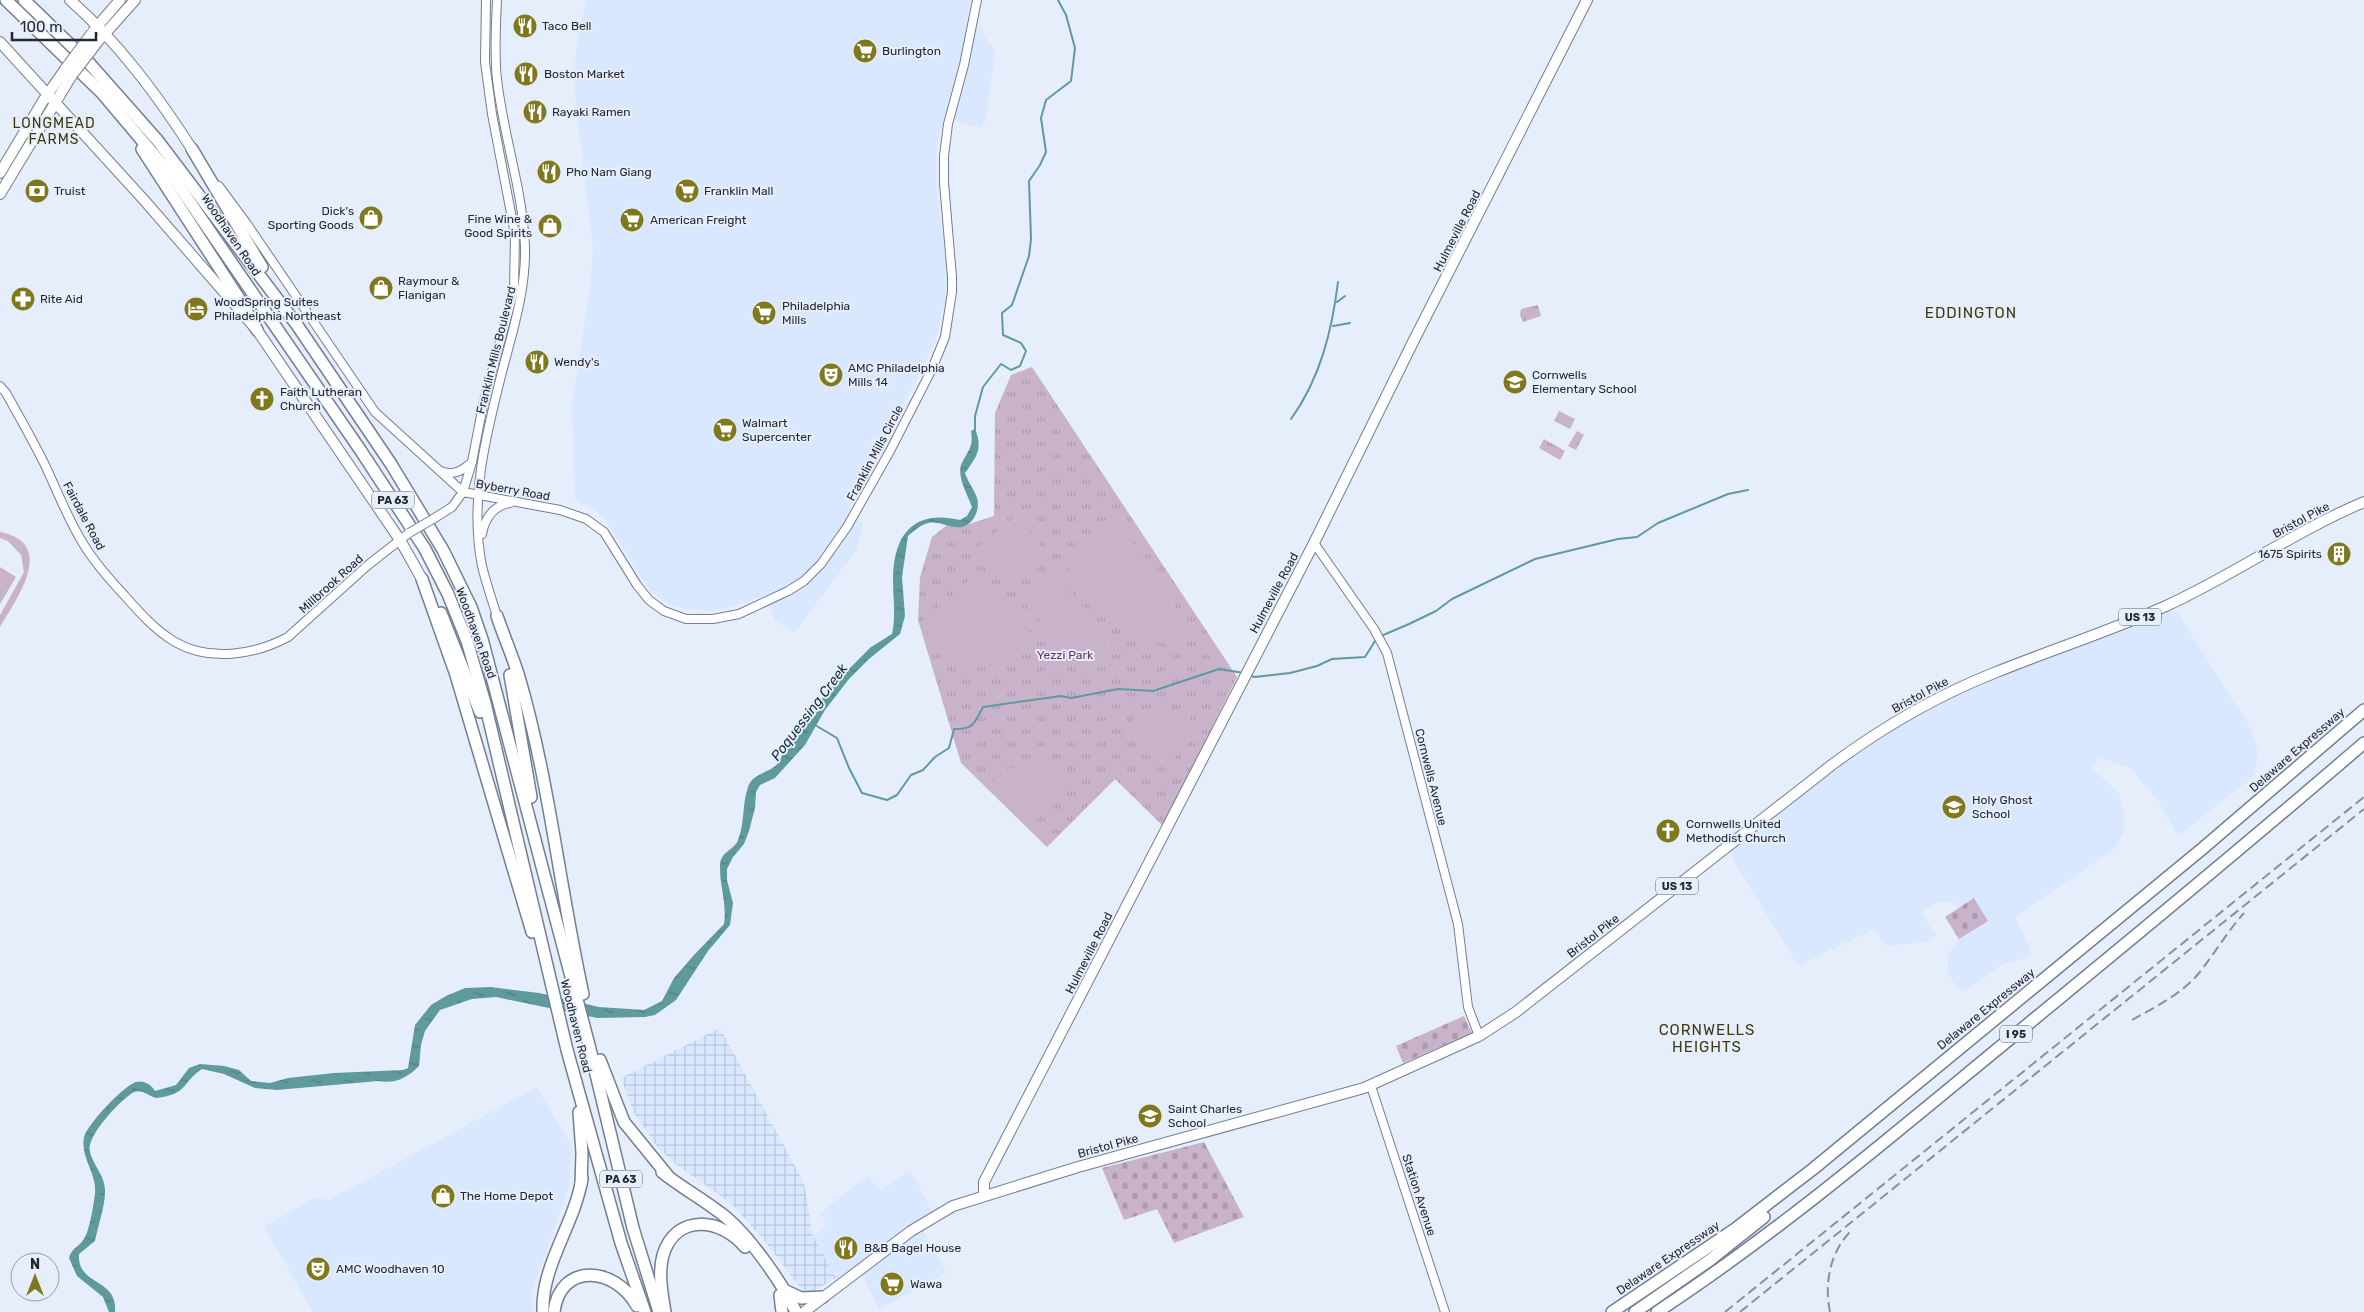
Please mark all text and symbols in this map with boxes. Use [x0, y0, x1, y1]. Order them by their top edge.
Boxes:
scale bar [12, 10, 96, 42]
restaurant icon: Taco Bell [512, 13, 538, 39]
text: 100 m [20, 18, 62, 36]
place label: Taco Bell [542, 19, 592, 33]
supermarket icon: Burlington [852, 38, 878, 64]
place label: Burlington [882, 44, 941, 58]
restaurant icon: Boston Market [513, 61, 539, 87]
place label: Boston Market [544, 67, 625, 81]
restaurant icon: Rayaki Ramen [522, 99, 548, 125]
place label: Rayaki Ramen [552, 105, 631, 119]
district label: LONGMEAD FARMS [12, 115, 96, 148]
restaurant icon: Pho Nam Giang [536, 159, 562, 185]
place label: Pho Nam Giang [566, 165, 652, 179]
bank icon: Truist [24, 178, 50, 204]
supermarket icon: Franklin Mall [674, 178, 700, 204]
place label: Truist [54, 184, 86, 198]
place label: Franklin Mall [704, 184, 773, 198]
street label: Hulmeville Road [1430, 188, 1484, 274]
street label: Woodhaven Road [198, 191, 264, 279]
place label: Dick's Sporting Goods [268, 204, 354, 232]
shop icon: Dick's Sporting Goods [358, 205, 384, 231]
supermarket icon: American Freight [619, 207, 645, 233]
place label: Fine Wine & Good Spirits [464, 212, 533, 240]
shop icon: Fine Wine & Good Spirits [537, 213, 563, 239]
place label: American Freight [650, 213, 747, 227]
place label: Raymour & Flanigan [398, 274, 460, 302]
shop icon: Raymour & Flanigan [368, 275, 394, 301]
street label: Franklin Mills Boulevard [473, 285, 519, 415]
pharmacy icon: Rite Aid [10, 286, 36, 312]
place label: Rite Aid [40, 292, 83, 306]
place label: WoodSpring Suites Philadelphia Northeast [214, 295, 341, 323]
hotel icon: WoodSpring Suites Philadelphia Northeast [183, 296, 209, 322]
place label: Philadelphia Mills [782, 299, 850, 327]
supermarket icon: Philadelphia Mills [751, 300, 777, 326]
district label: EDDINGTON [1925, 304, 2017, 322]
restaurant icon: Wendy's [524, 349, 550, 375]
place label: Wendy's [554, 355, 600, 369]
place label: AMC Philadelphia Mills 14 [848, 361, 945, 389]
theatre icon: AMC Philadelphia Mills 14 [818, 362, 844, 388]
place label: Cornwells Elementary School [1532, 368, 1637, 396]
school or university icon: Cornwells Elementary School [1502, 369, 1528, 395]
place label: Faith Lutheran Church [280, 385, 362, 413]
church icon: Faith Lutheran Church [249, 386, 275, 412]
street label: Franklin Mills Circle [844, 403, 906, 503]
place label: Walmart Supercenter [742, 416, 812, 444]
supermarket icon: Walmart Supercenter [712, 417, 738, 443]
street label: Byberry Road [475, 477, 551, 503]
street label: Fairdale Road [60, 479, 108, 553]
road number: PA 63 [372, 492, 414, 508]
street label: Bristol Pike [2270, 499, 2332, 541]
building icon: 1675 Spirits [2326, 541, 2352, 567]
place label: 1675 Spirits [2258, 547, 2322, 561]
street label: Hulmeville Road [1247, 550, 1301, 636]
street label: Millbrook Road [296, 552, 366, 616]
street label: Woodhaven Road [453, 586, 499, 680]
road number: US 13 [2119, 608, 2161, 626]
park label: Yezzi Park [1037, 648, 1094, 662]
water label: Poquessing Creek [767, 660, 852, 764]
street label: Bristol Pike [1889, 674, 1951, 716]
street label: Delaware Expressway [2247, 705, 2348, 795]
street label: Cornwells Avenue [1412, 727, 1450, 827]
place label: Holy Ghost School [1972, 793, 2033, 821]
school or university icon: Holy Ghost School [1941, 794, 1967, 820]
place label: Cornwells United Methodist Church [1686, 817, 1786, 845]
church icon: Cornwells United Methodist Church [1655, 818, 1681, 844]
road number: US 13 [1656, 878, 1698, 894]
street label: Hulmeville Road [1062, 910, 1116, 996]
street label: Bristol Pike [1564, 911, 1622, 961]
street label: Delaware Expressway [1934, 965, 2038, 1053]
street label: Woodhaven Road [558, 978, 594, 1074]
district label: CORNWELLS HEIGHTS [1659, 1021, 1755, 1056]
road number: I 95 [2000, 1026, 2032, 1042]
place label: Saint Charles School [1168, 1102, 1242, 1130]
school or university icon: Saint Charles School [1137, 1103, 1163, 1129]
street label: Bristol Pike [1076, 1131, 1140, 1161]
street label: Station Avenue [1399, 1152, 1439, 1238]
road number: PA 63 [600, 1170, 642, 1188]
shop icon: The Home Depot [430, 1183, 456, 1209]
place label: The Home Depot [460, 1189, 553, 1203]
street label: Delaware Expressway [1614, 1218, 1723, 1298]
restaurant icon: B&B Bagel House [833, 1235, 859, 1261]
place label: B&B Bagel House [864, 1241, 961, 1255]
north arrow [10, 1252, 60, 1302]
text: N [30, 1256, 40, 1273]
theatre icon: AMC Woodhaven 10 [305, 1256, 331, 1282]
place label: AMC Woodhaven 10 [336, 1262, 445, 1276]
supermarket icon: Wawa [879, 1271, 905, 1297]
place label: Wawa [910, 1277, 942, 1291]

